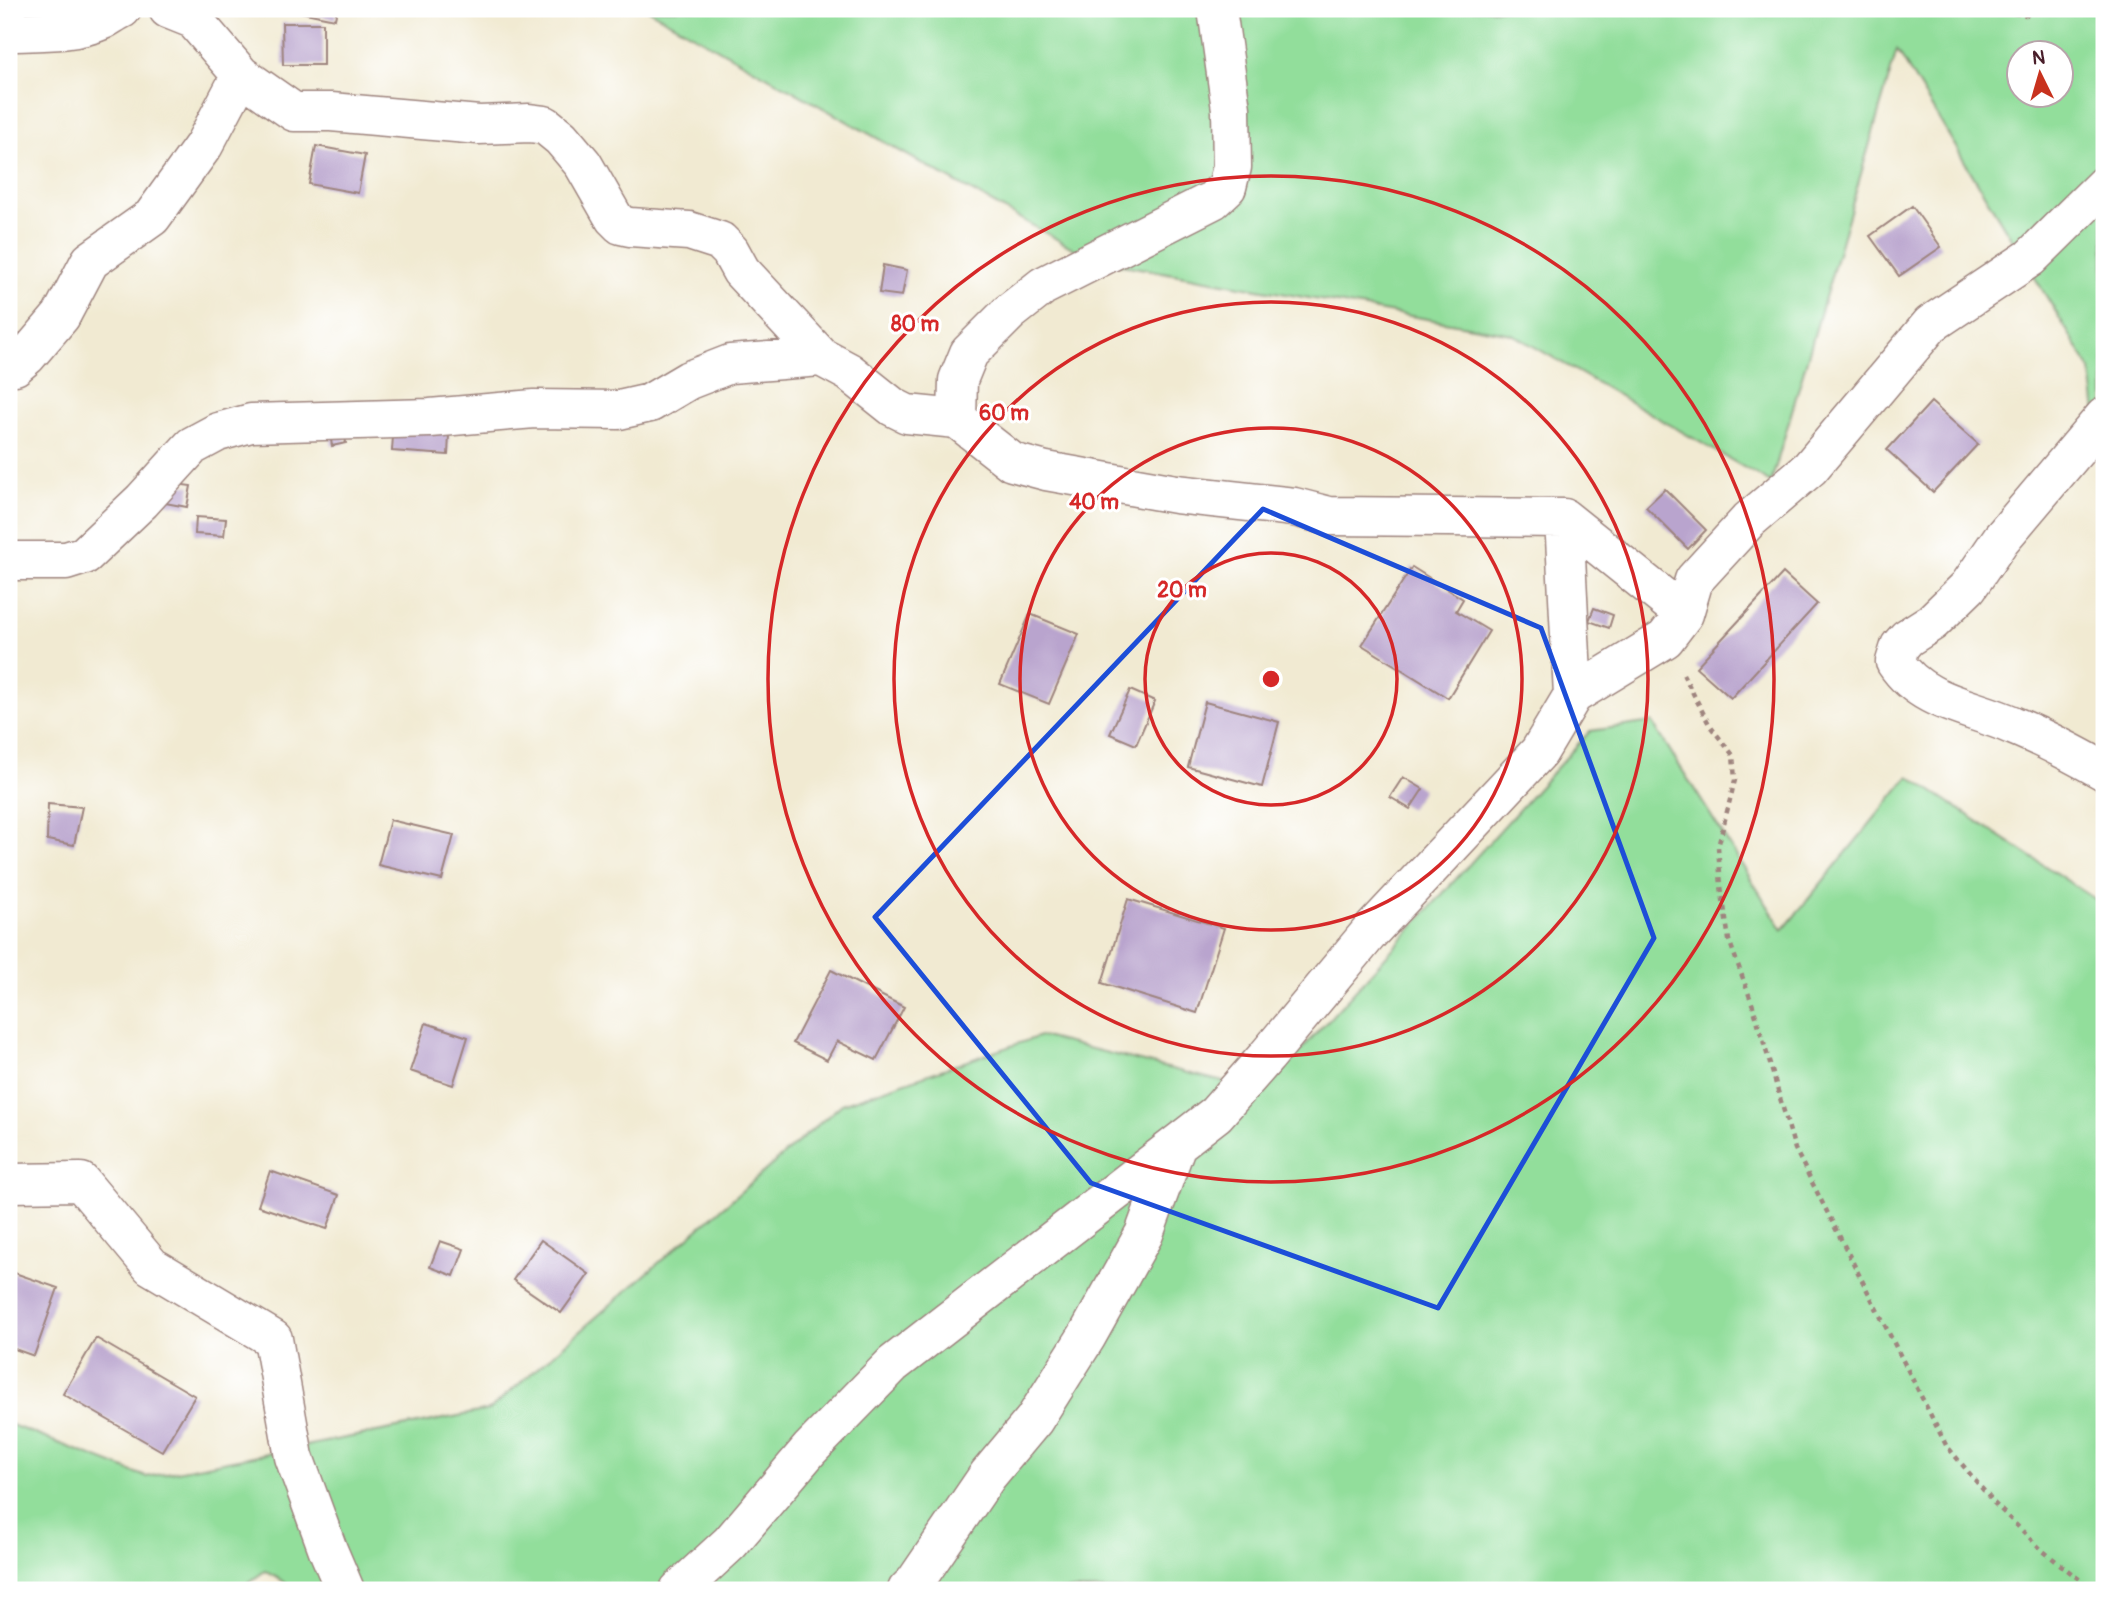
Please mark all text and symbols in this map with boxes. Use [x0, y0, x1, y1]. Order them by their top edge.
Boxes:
north arrow [2004, 38, 2074, 108]
text: N [2031, 46, 2046, 71]
text: 80 m [891, 311, 939, 338]
text: 60 m [979, 400, 1029, 427]
text: 40 m [1069, 489, 1119, 516]
text: 20 m [1157, 577, 1207, 604]
centre of rings [1259, 667, 1283, 691]

